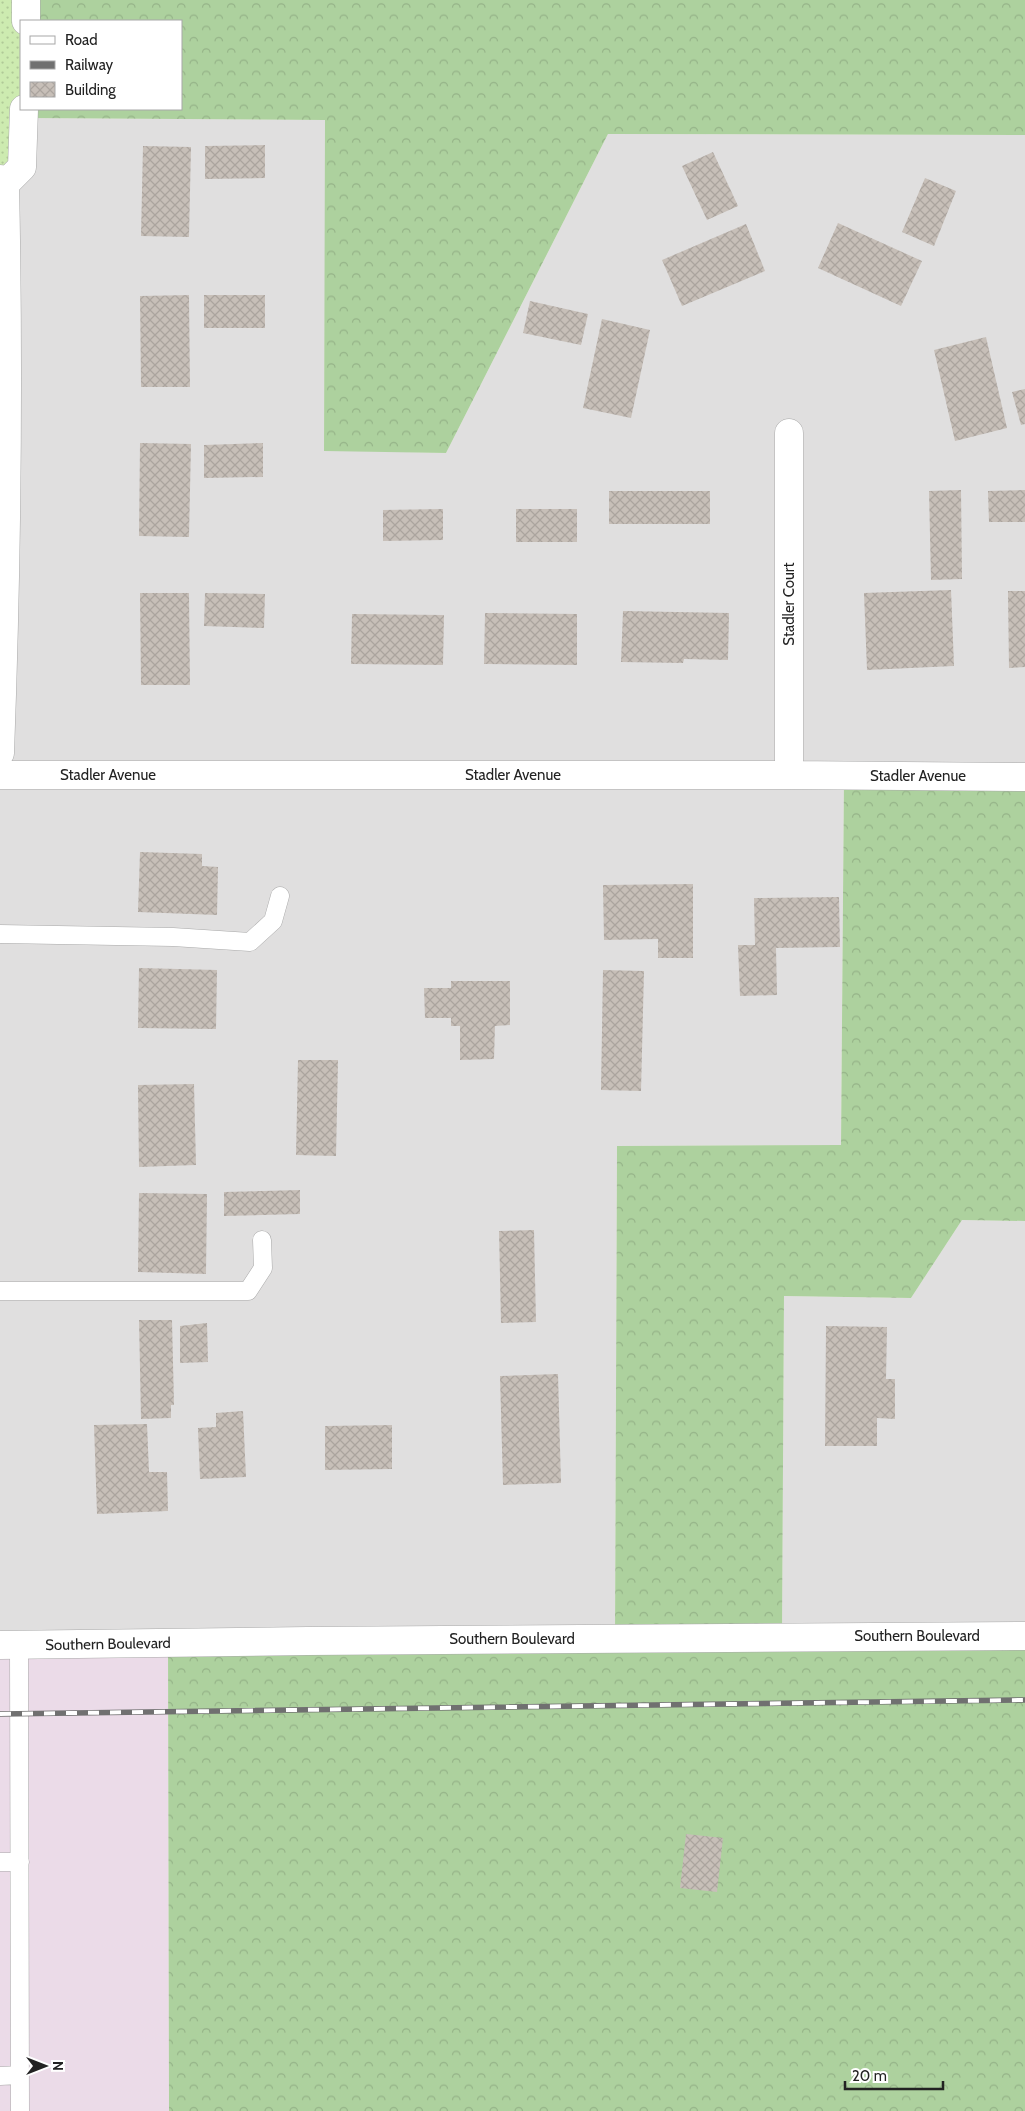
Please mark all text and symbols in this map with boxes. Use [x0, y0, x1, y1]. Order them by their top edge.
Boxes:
legend [20, 20, 182, 110]
text: Road [65, 31, 98, 49]
text: Railway [65, 56, 114, 74]
text: Building [65, 81, 116, 99]
street label: Stadler Court [780, 562, 798, 646]
street label: Stadler Avenue [60, 766, 156, 784]
street label: Stadler Avenue [465, 766, 561, 784]
street label: Stadler Avenue [870, 767, 966, 785]
street label: Southern Boulevard [854, 1627, 980, 1645]
street label: Southern Boulevard [449, 1630, 575, 1648]
street label: Southern Boulevard [45, 1634, 171, 1654]
north arrow [20, 2041, 70, 2091]
scale bar [845, 2058, 942, 2090]
text: N [49, 2061, 67, 2071]
text: 20 m [852, 2067, 887, 2085]

